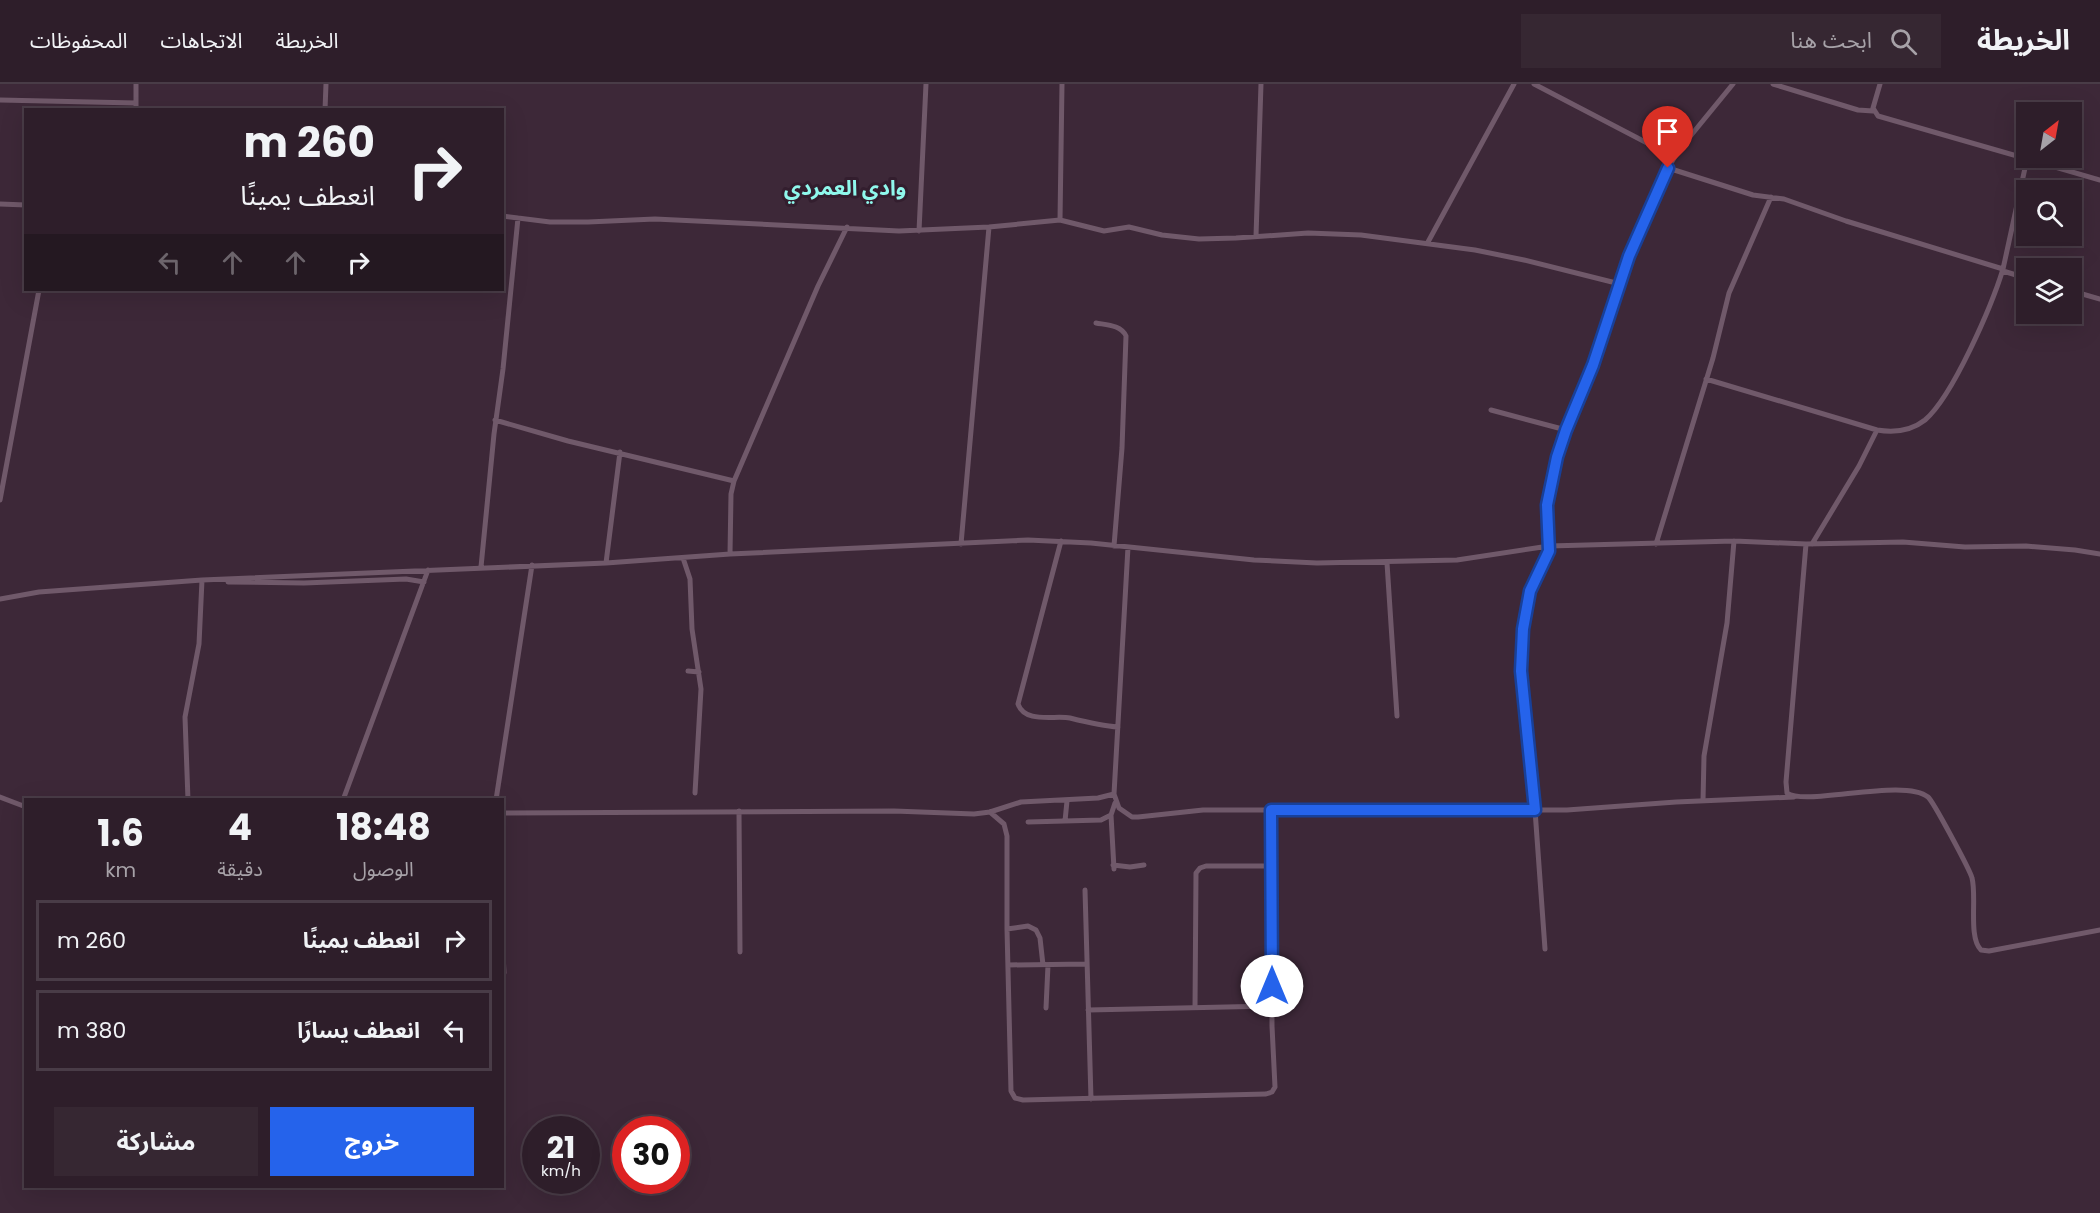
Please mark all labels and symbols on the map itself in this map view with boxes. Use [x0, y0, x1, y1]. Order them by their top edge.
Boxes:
north arrow [2016, 102, 2082, 168]
pin [1642, 106, 1693, 168]
district label: وادي العمردي [784, 173, 906, 204]
position arrow [1240, 954, 1304, 1018]
speed limit sign: 30 [612, 1116, 690, 1194]

